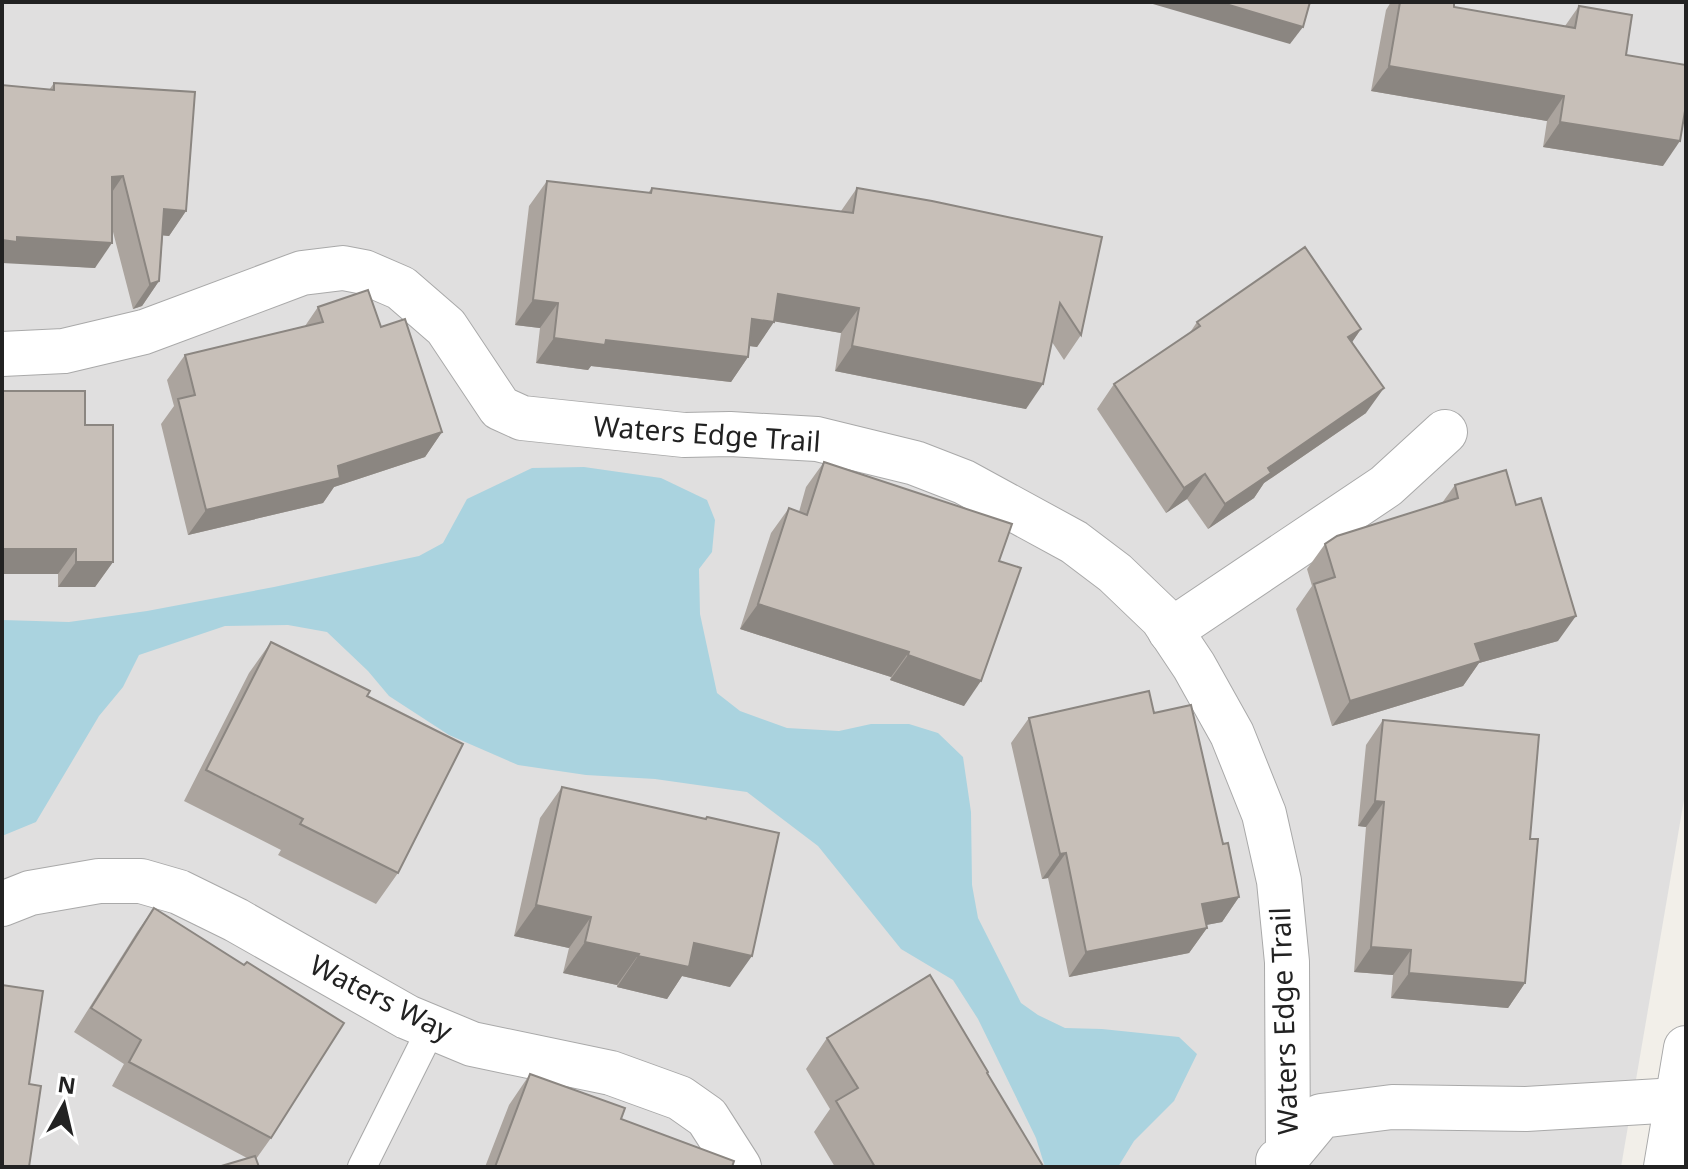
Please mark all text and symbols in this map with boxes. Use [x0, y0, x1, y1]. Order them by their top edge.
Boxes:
street label: Waters Edge Trail [592, 406, 822, 460]
street label: Waters Edge Trail [1260, 907, 1306, 1136]
street label: Waters Way [304, 945, 460, 1050]
north arrow [24, 1065, 104, 1145]
text: N [56, 1068, 78, 1100]

